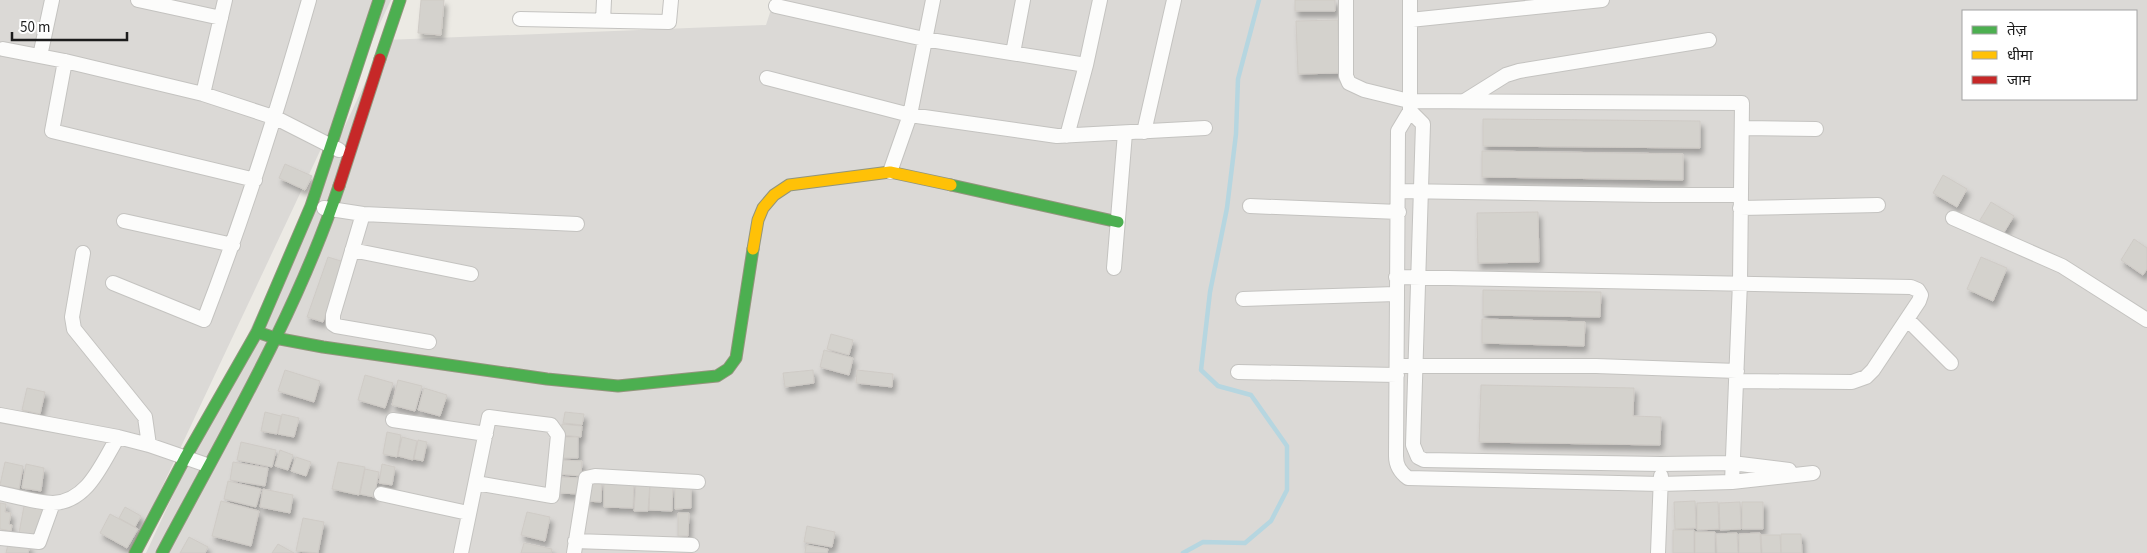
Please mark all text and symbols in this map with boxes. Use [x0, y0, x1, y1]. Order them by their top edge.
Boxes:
scale bar [12, 10, 128, 42]
legend [1962, 10, 2137, 100]
text: 50 m [20, 17, 50, 38]
text: तेज़ [2007, 20, 2028, 41]
text: धीमा [2007, 45, 2034, 66]
text: जाम [2007, 70, 2032, 91]

